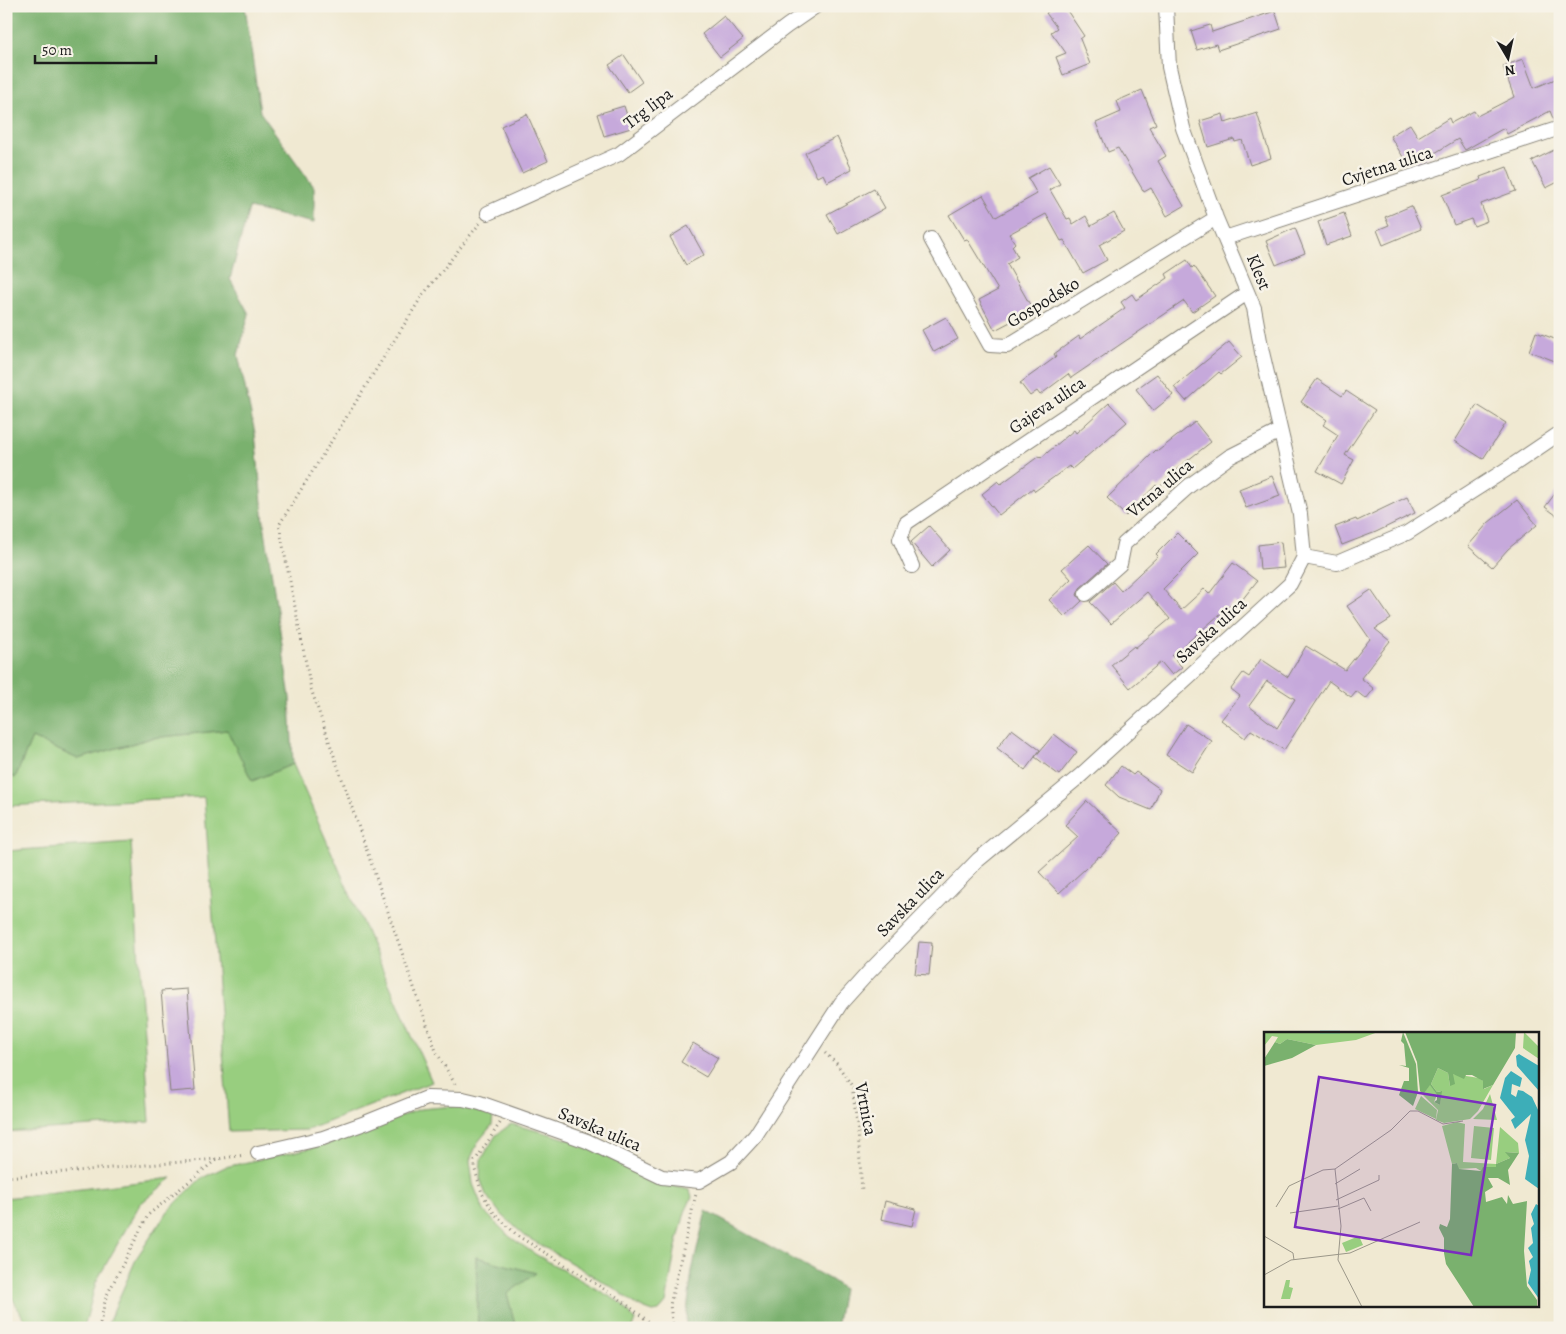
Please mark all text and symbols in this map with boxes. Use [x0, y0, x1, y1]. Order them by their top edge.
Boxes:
scale bar [35, 32, 156, 64]
north arrow [1484, 32, 1534, 82]
text: 50 m [42, 40, 72, 60]
text: N [1503, 60, 1516, 81]
street label: Trg lipa [618, 81, 678, 134]
street label: Cvjetna ulica [1338, 140, 1436, 192]
street label: Klest [1241, 250, 1277, 294]
street label: Gospodsko [1002, 271, 1084, 333]
street label: Gajeva ulica [1004, 370, 1090, 439]
street label: Vrtna ulica [1121, 453, 1199, 524]
street label: Savska ulica [1170, 591, 1252, 668]
street label: Savska ulica [871, 862, 950, 942]
inset map [1264, 1032, 1538, 1306]
street label: Vrtnica [849, 1079, 883, 1138]
street label: Savska ulica [555, 1101, 646, 1157]

